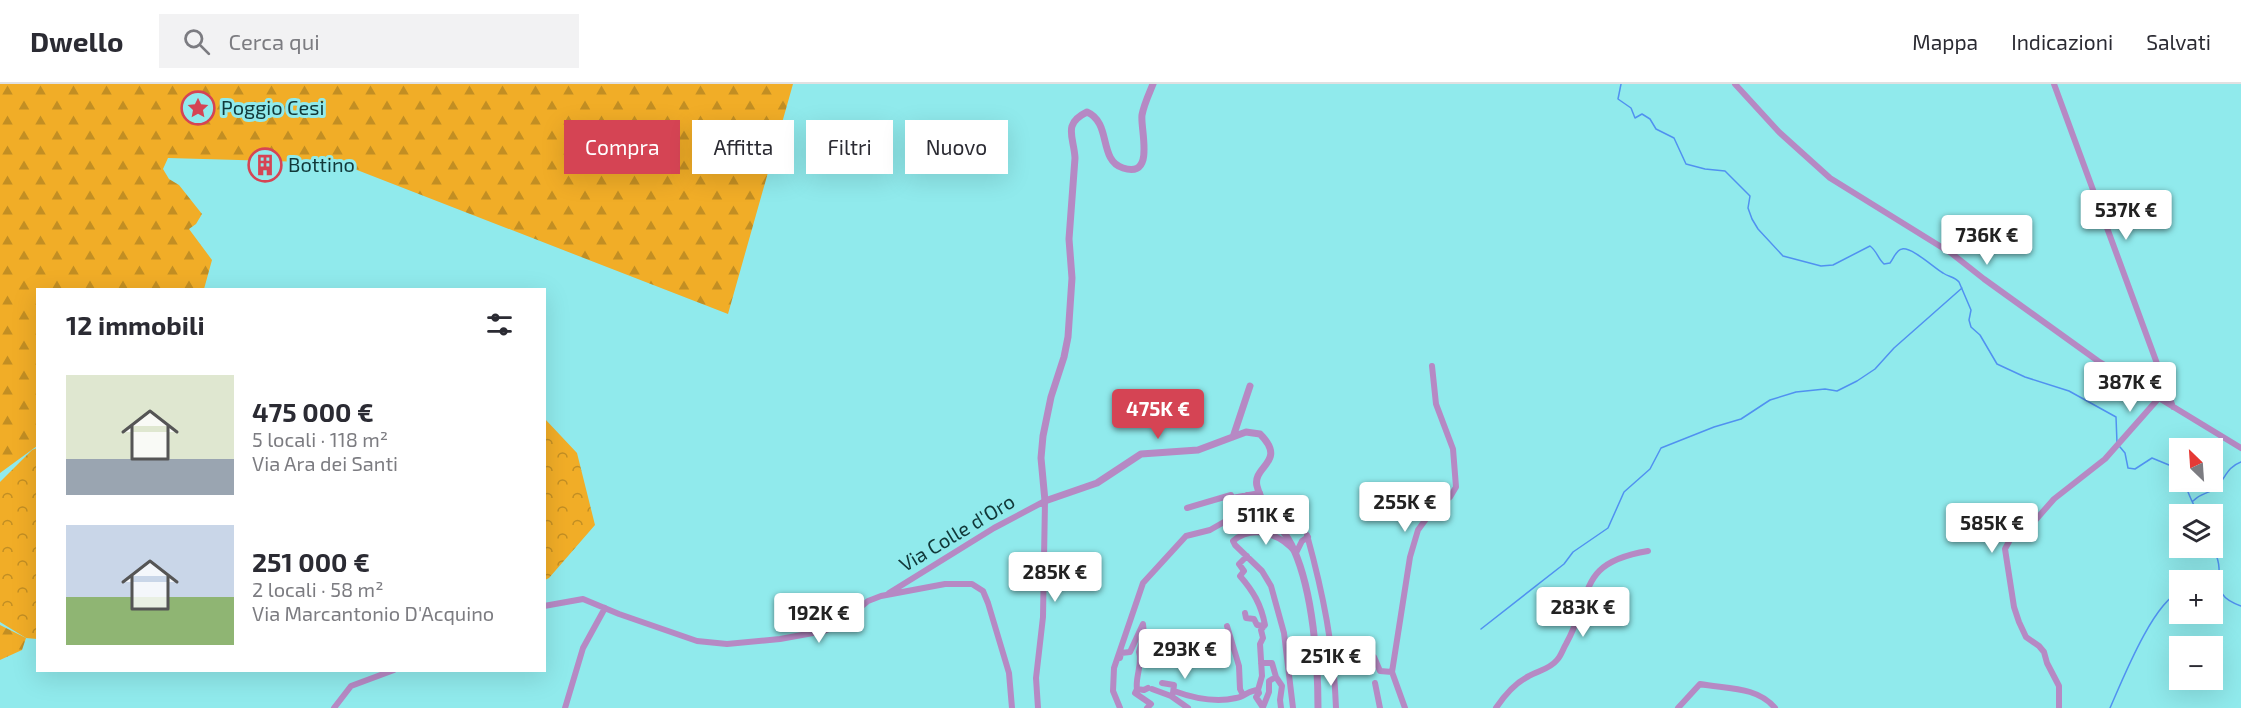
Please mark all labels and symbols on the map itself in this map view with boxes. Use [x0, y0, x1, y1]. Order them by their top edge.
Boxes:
place icon: Poggio Cesi [180, 90, 216, 126]
place label: Poggio Cesi [221, 95, 324, 119]
building icon: Bottino [247, 147, 283, 183]
place label: Bottino [288, 152, 355, 176]
pin: 537K € [2077, 190, 2175, 241]
pin: 736K € [1938, 215, 2036, 266]
pin: 387K € [2081, 362, 2179, 413]
pin: 475K € [1109, 389, 1207, 440]
north arrow [2169, 438, 2223, 492]
pin: 255K € [1356, 482, 1454, 533]
street label: Via Colle d'Oro [894, 488, 1019, 576]
pin: 511K € [1217, 495, 1315, 546]
pin: 585K € [1943, 503, 2041, 554]
pin: 285K € [1006, 552, 1104, 603]
pin: 283K € [1534, 587, 1632, 638]
pin: 192K € [770, 593, 868, 644]
pin: 293K € [1136, 629, 1234, 680]
pin: 251K € [1282, 636, 1380, 687]

